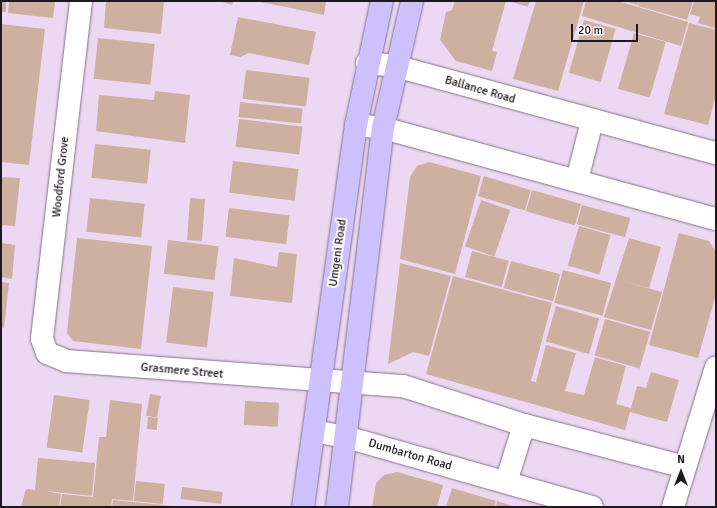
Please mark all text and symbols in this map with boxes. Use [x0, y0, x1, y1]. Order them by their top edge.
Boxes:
scale bar [573, 16, 640, 42]
text: 20 m [578, 23, 603, 38]
street label: Ballance Road [443, 73, 517, 107]
street label: Woodford Grove [50, 136, 72, 218]
street label: Umgeni Road [326, 218, 350, 288]
street label: Grasmere Street [140, 360, 224, 382]
street label: Dumbarton Road [367, 436, 453, 474]
north arrow [661, 452, 701, 492]
text: N [677, 453, 685, 466]

